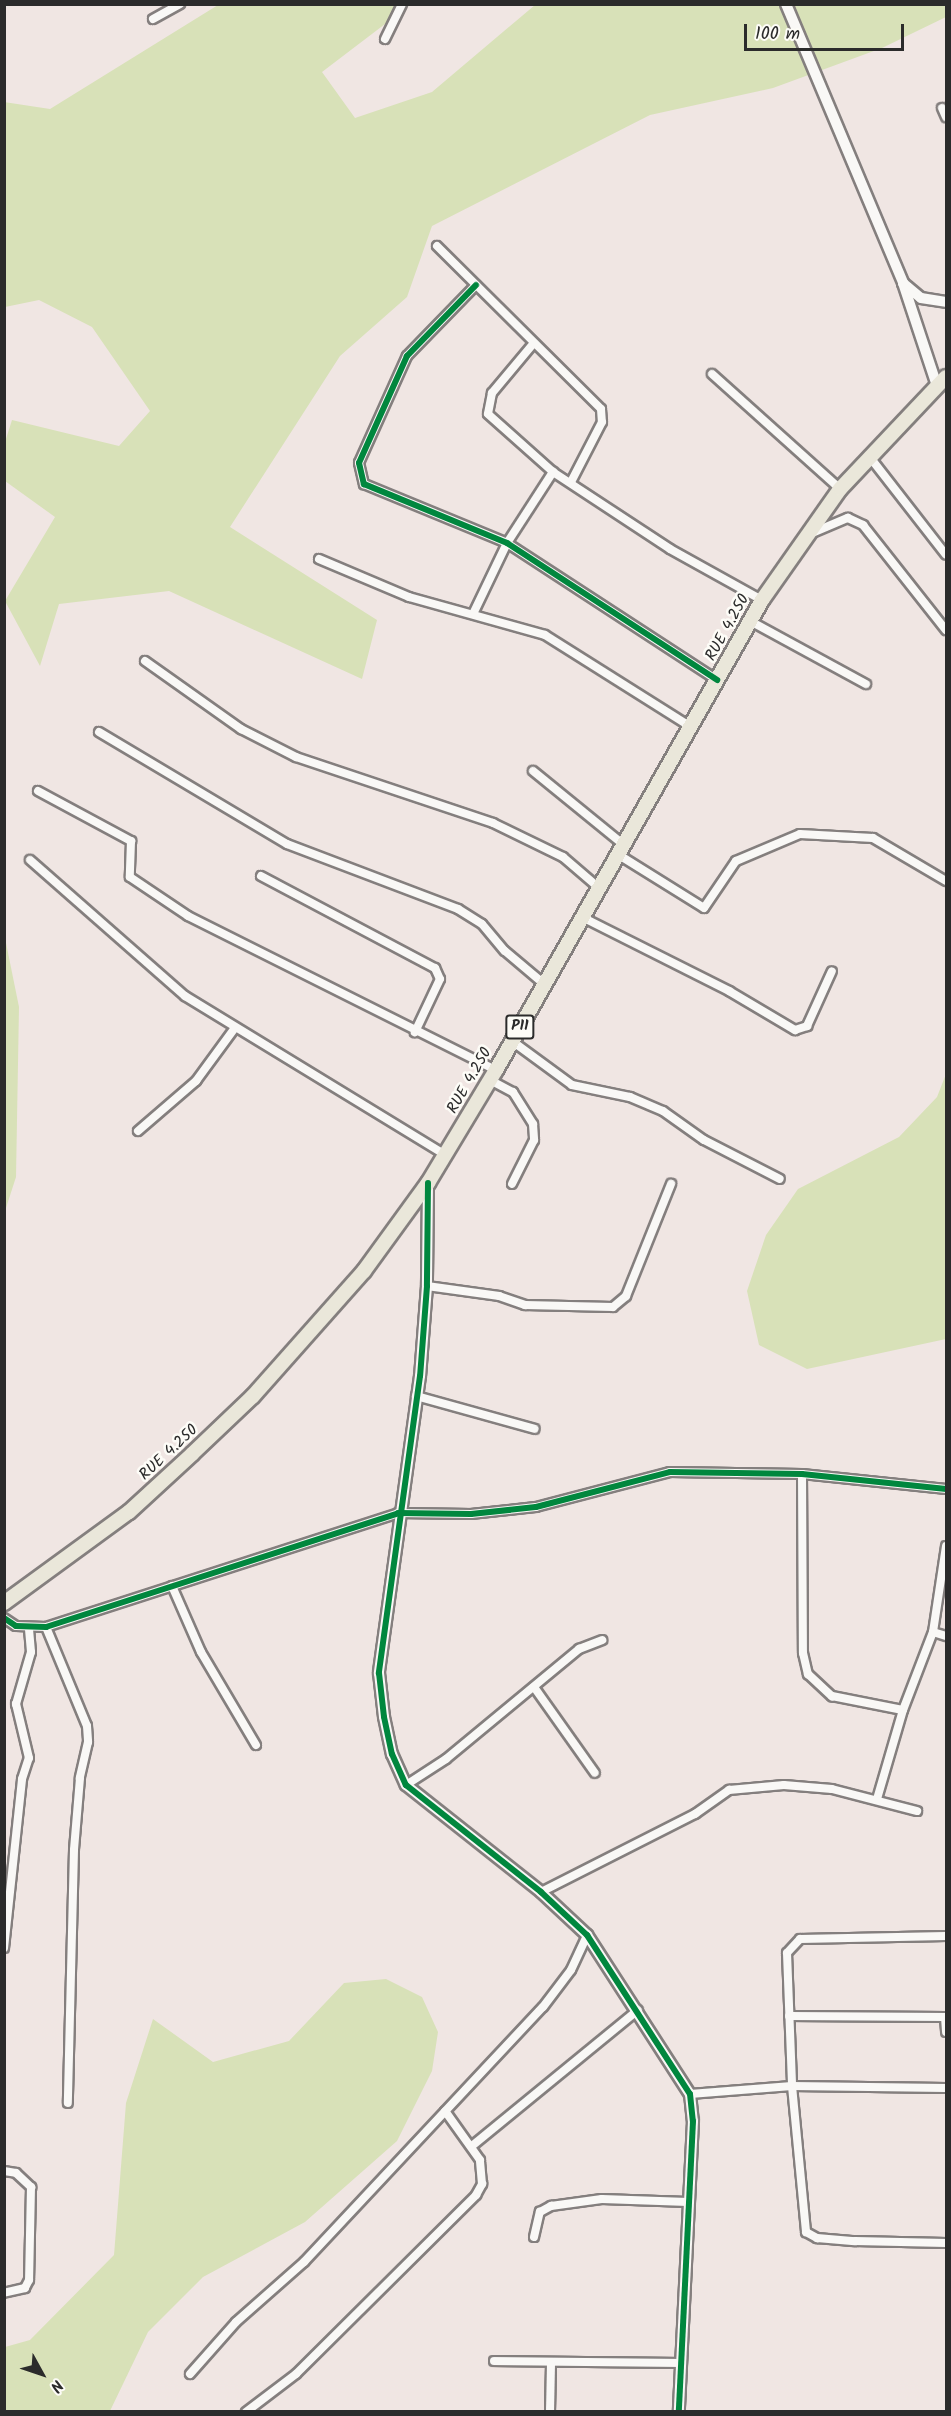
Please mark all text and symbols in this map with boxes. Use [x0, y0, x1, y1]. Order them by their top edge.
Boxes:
scale bar [747, 12, 908, 50]
text: 100 m [755, 20, 800, 49]
street label: RUE 4.250 [702, 591, 754, 665]
road number: P11 [505, 1015, 535, 1039]
street label: RUE 4.250 [443, 1045, 497, 1117]
street label: RUE 4.250 [136, 1421, 202, 1485]
north arrow [12, 2344, 72, 2404]
text: N [43, 2374, 69, 2398]

